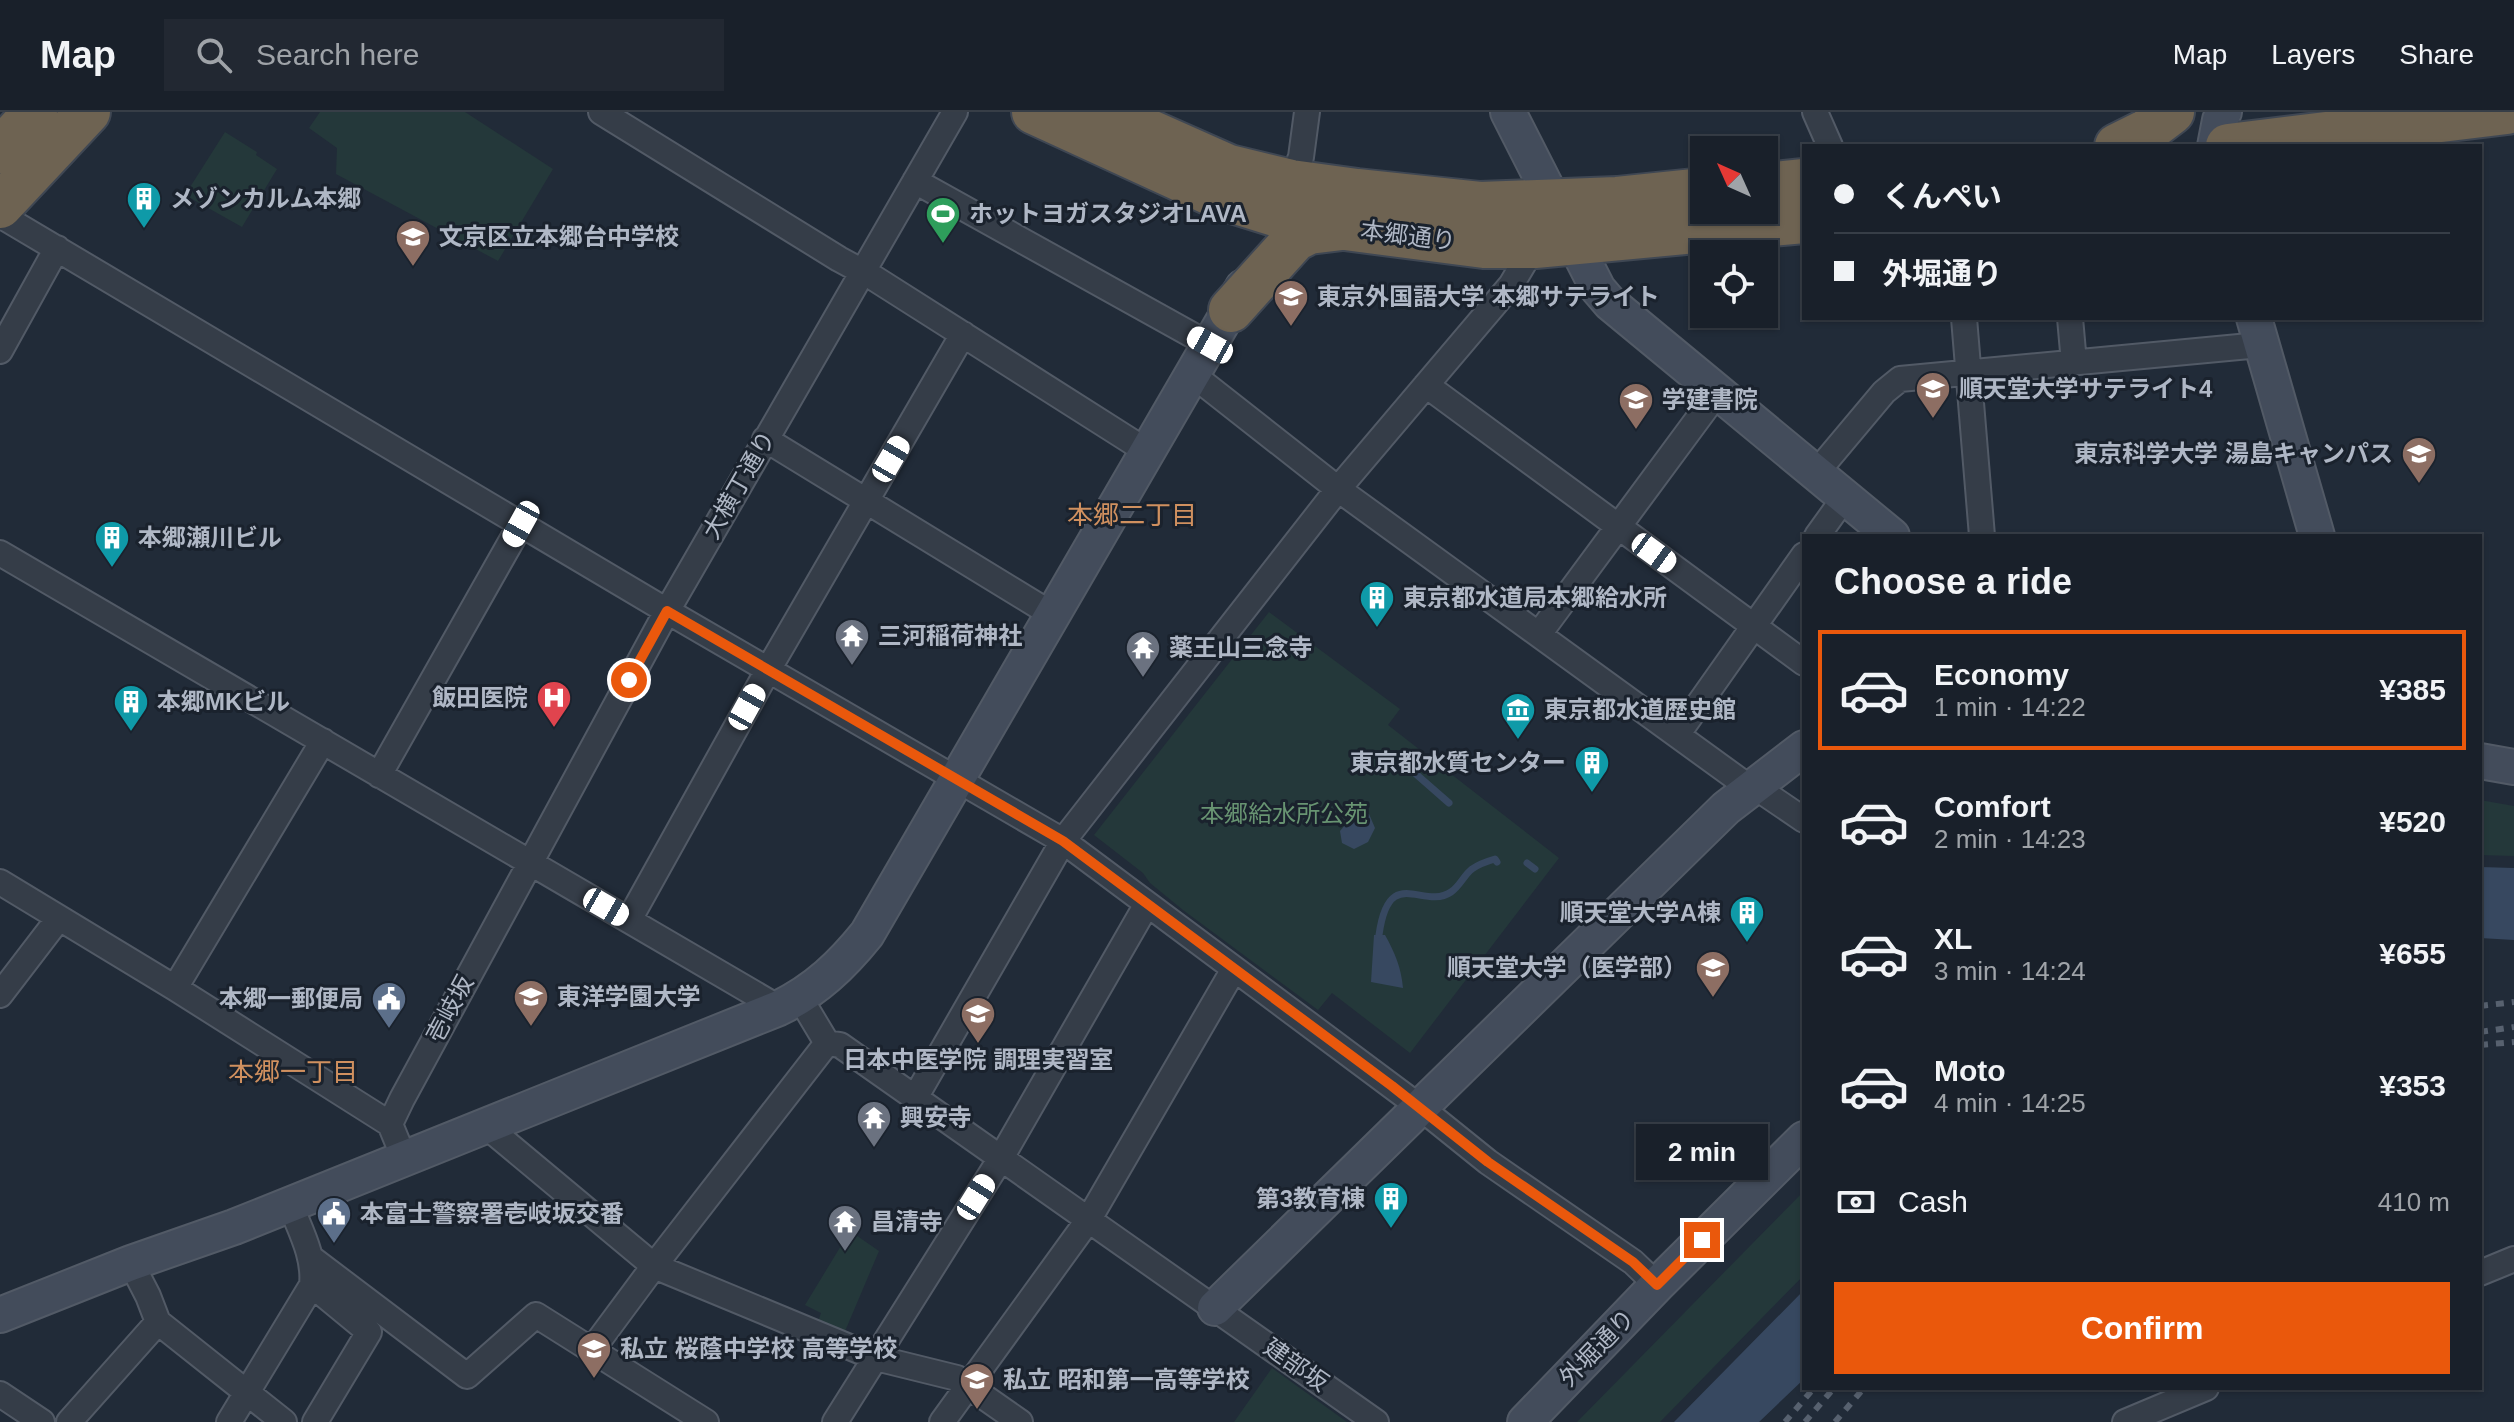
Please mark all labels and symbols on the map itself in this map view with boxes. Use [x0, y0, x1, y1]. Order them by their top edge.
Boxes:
north arrow [1690, 136, 1778, 224]
building icon: メゾンカルム本郷 [125, 180, 163, 230]
place label: メゾンカルム本郷 [170, 185, 362, 212]
sports icon: ホットヨガスタジオLAVA [924, 195, 962, 245]
place label: ホットヨガスタジオLAVA [969, 200, 1247, 227]
street label: 本郷通り [1359, 216, 1457, 255]
school or university icon: 文京区立本郷台中学校 [394, 218, 432, 268]
place label: 文京区立本郷台中学校 [439, 223, 679, 250]
school or university icon: 東京外国語大学 本郷サテライト [1272, 278, 1310, 328]
place label: 東京外国語大学 本郷サテライト [1317, 283, 1660, 310]
car [1183, 323, 1237, 367]
school or university icon: 順天堂大学サテライト4 [1914, 370, 1952, 420]
place label: 順天堂大学サテライト4 [1959, 375, 2213, 402]
school or university icon: 学建書院 [1617, 381, 1655, 431]
place label: 学建書院 [1662, 386, 1758, 413]
street label: 大横丁通り [697, 426, 780, 543]
car [869, 432, 913, 486]
school or university icon: 東京科学大学 湯島キャンパス [2400, 435, 2438, 485]
place label: 東京科学大学 湯島キャンパス [2074, 440, 2393, 467]
car [499, 497, 543, 551]
district label: 本郷二丁目 [1067, 500, 1197, 530]
building icon: 本郷瀬川ビル [93, 519, 131, 569]
place label: 本郷瀬川ビル [138, 524, 282, 551]
car [1628, 529, 1680, 577]
building icon: 東京都水道局本郷給水所 [1358, 579, 1396, 629]
place label: 東京都水道局本郷給水所 [1403, 584, 1667, 611]
temple icon: 三河稲荷神社 [833, 617, 871, 667]
place label: 三河稲荷神社 [878, 622, 1022, 649]
temple icon: 薬王山三念寺 [1124, 629, 1162, 679]
place label: 薬王山三念寺 [1169, 634, 1313, 661]
route start [611, 662, 647, 698]
hospital icon: 飯田医院 [535, 679, 573, 729]
car [725, 680, 769, 734]
building icon: 本郷MKビル [112, 683, 150, 733]
place label: 飯田医院 [432, 684, 528, 711]
place label: 本郷MKビル [157, 688, 290, 715]
museum icon: 東京都水道歴史館 [1499, 691, 1537, 741]
place label: 東京都水道歴史館 [1544, 696, 1736, 723]
building icon: 東京都水質センター [1573, 744, 1611, 794]
place label: 東京都水質センター [1350, 749, 1566, 776]
park label: 本郷給水所公苑 [1200, 800, 1368, 827]
car [579, 885, 633, 929]
building icon: 順天堂大学A棟 [1728, 894, 1766, 944]
place label: 順天堂大学A棟 [1560, 899, 1721, 926]
school or university icon: 順天堂大学（医学部） [1694, 949, 1732, 999]
place label: 順天堂大学（医学部） [1447, 954, 1687, 981]
street label: 壱岐坂 [421, 971, 478, 1047]
school or university icon: 東洋学園大学 [512, 978, 550, 1028]
public building icon: 本郷一郵便局 [370, 980, 408, 1030]
place label: 東洋学園大学 [557, 983, 701, 1010]
place label: 本郷一郵便局 [219, 985, 363, 1012]
school or university icon: 日本中医学院 調理実習室 [959, 995, 997, 1045]
place label: 日本中医学院 調理実習室 [843, 1046, 1113, 1073]
district label: 本郷一丁目 [228, 1057, 358, 1087]
temple icon: 興安寺 [855, 1099, 893, 1149]
place label: 興安寺 [900, 1104, 972, 1131]
callout: 2 min [1636, 1124, 1768, 1180]
car [953, 1170, 999, 1224]
building icon: 第3教育棟 [1372, 1180, 1410, 1230]
place label: 第3教育棟 [1256, 1185, 1365, 1212]
public building icon: 本富士警察署壱岐坂交番 [315, 1195, 353, 1245]
place label: 本富士警察署壱岐坂交番 [360, 1200, 624, 1227]
temple icon: 昌清寺 [826, 1203, 864, 1253]
place label: 昌清寺 [871, 1208, 943, 1235]
route end [1684, 1222, 1720, 1258]
street label: 外堀通り [1554, 1304, 1640, 1392]
school or university icon: 私立 桜蔭中学校 高等学校 [575, 1330, 613, 1380]
street label: 建部坂 [1259, 1333, 1334, 1396]
place label: 私立 桜蔭中学校 高等学校 [620, 1335, 897, 1362]
school or university icon: 私立 昭和第一高等学校 [958, 1361, 996, 1411]
place label: 私立 昭和第一高等学校 [1003, 1366, 1250, 1393]

